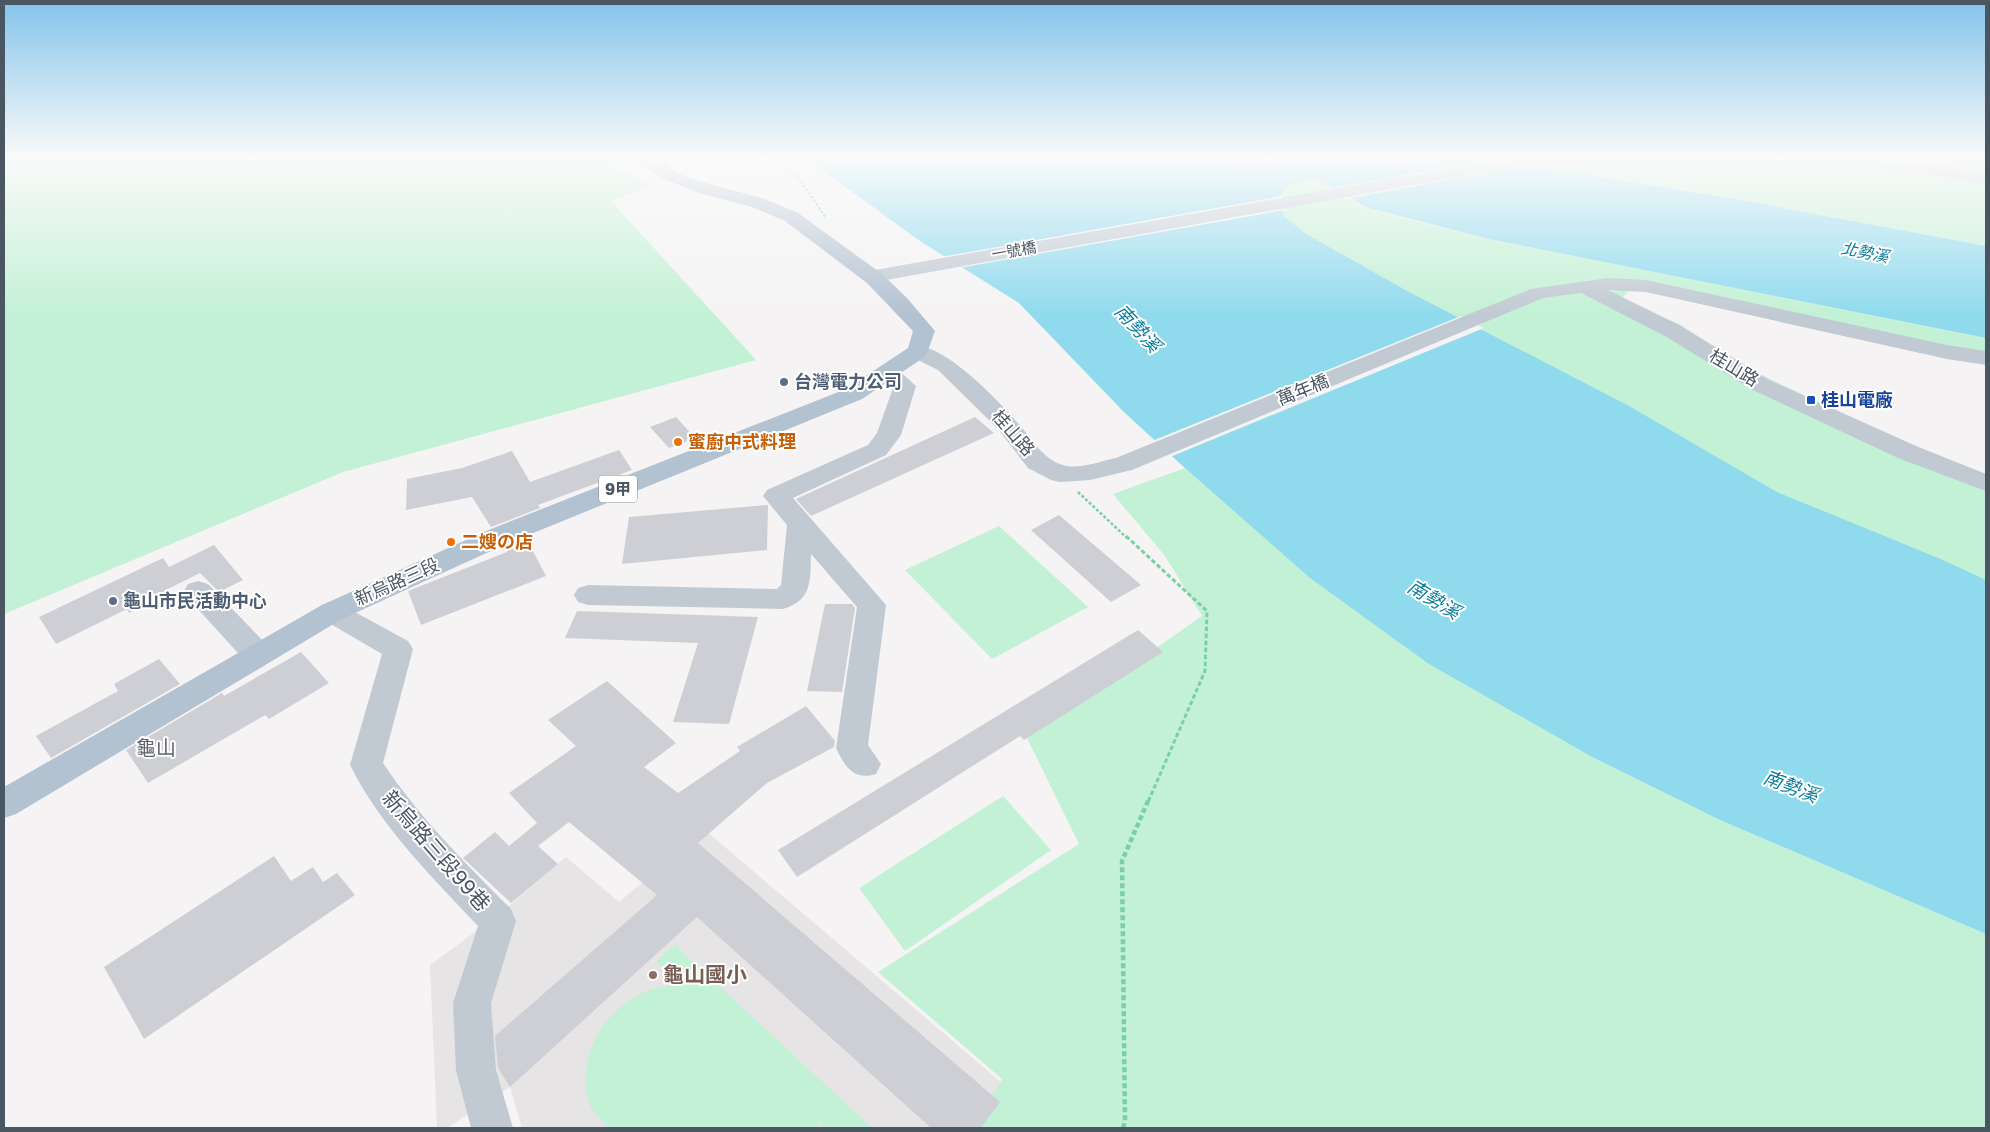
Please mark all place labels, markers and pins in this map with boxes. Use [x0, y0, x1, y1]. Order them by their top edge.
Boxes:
place label: 台灣電力公司 [794, 370, 902, 392]
marker: 台灣電力公司 [778, 376, 790, 388]
place label: 桂山電廠 [1821, 388, 1893, 410]
marker: 桂山電廠 [1805, 394, 1817, 406]
place label: 蜜廚中式料理 [688, 430, 796, 452]
marker: 蜜廚中式料理 [672, 436, 684, 448]
place label: 二嫂の店 [461, 530, 533, 552]
marker: 二嫂の店 [445, 536, 457, 548]
place label: 龜山市民活動中心 [123, 589, 267, 611]
marker: 龜山市民活動中心 [107, 595, 119, 607]
place label: 龜山國小 [663, 961, 747, 987]
marker: 龜山國小 [647, 969, 659, 981]

